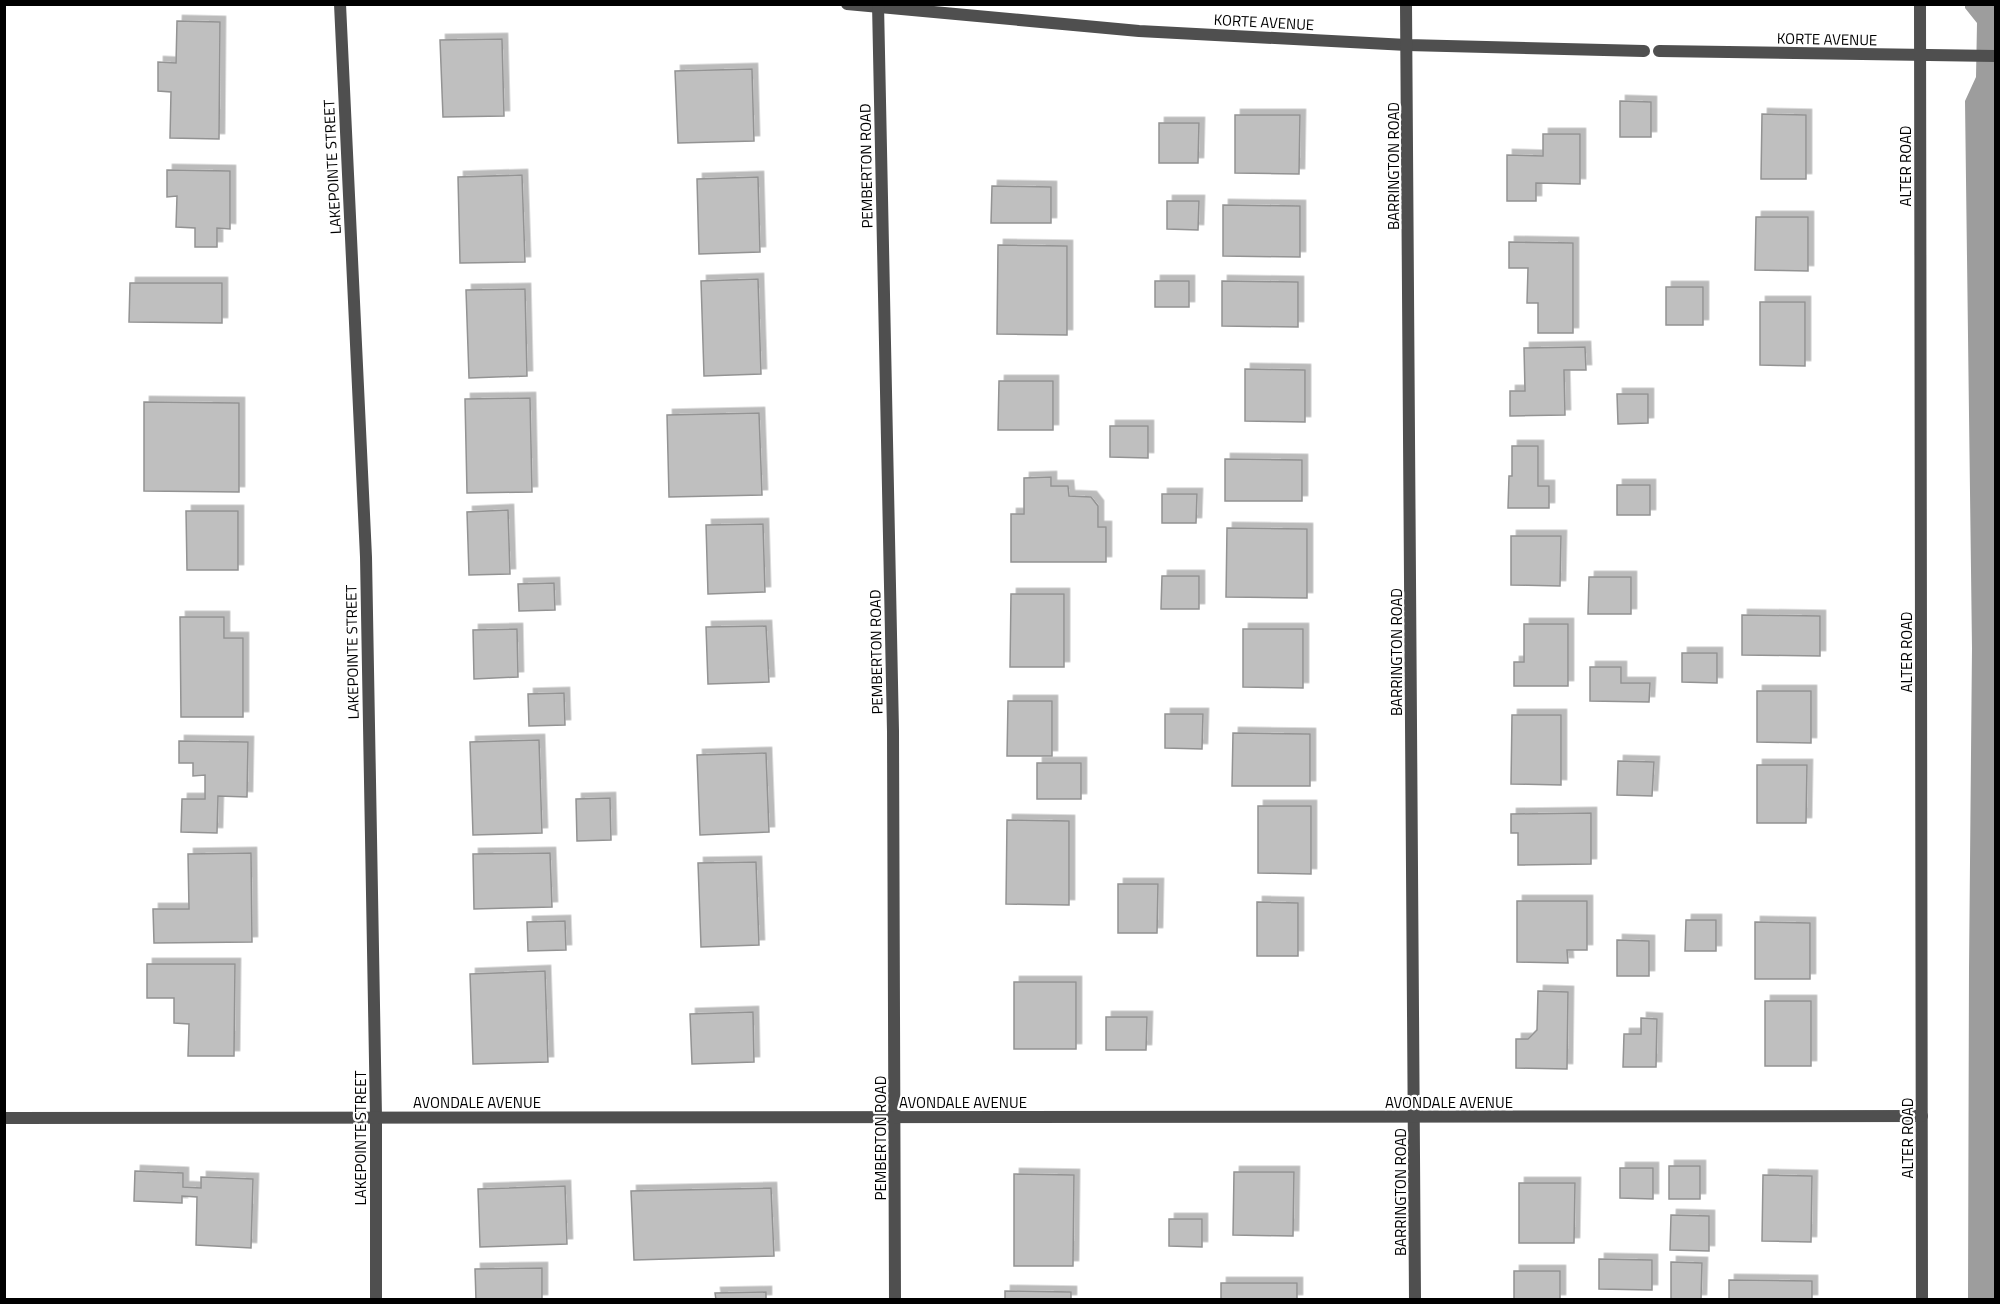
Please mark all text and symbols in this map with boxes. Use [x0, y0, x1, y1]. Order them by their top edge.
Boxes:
street label: KORTE AVENUE [1213, 8, 1315, 36]
street label: KORTE AVENUE [1777, 27, 1877, 51]
street label: LAKEPOINTE STREET [317, 99, 347, 235]
street label: BARRINGTON ROAD [1382, 102, 1405, 230]
street label: PEMBERTON ROAD [853, 103, 879, 229]
street label: ALTER ROAD [1894, 125, 1917, 207]
street label: LAKEPOINTE STREET [339, 584, 365, 720]
street label: BARRINGTON ROAD [1385, 588, 1408, 716]
street label: PEMBERTON ROAD [863, 589, 889, 715]
street label: ALTER ROAD [1895, 611, 1918, 693]
street label: LAKEPOINTE STREET [349, 1070, 372, 1205]
street label: PEMBERTON ROAD [869, 1076, 892, 1200]
street label: AVONDALE AVENUE [413, 1091, 541, 1114]
street label: AVONDALE AVENUE [899, 1091, 1027, 1114]
street label: AVONDALE AVENUE [1385, 1091, 1513, 1114]
street label: ALTER ROAD [1896, 1097, 1919, 1179]
street label: BARRINGTON ROAD [1389, 1128, 1412, 1256]

